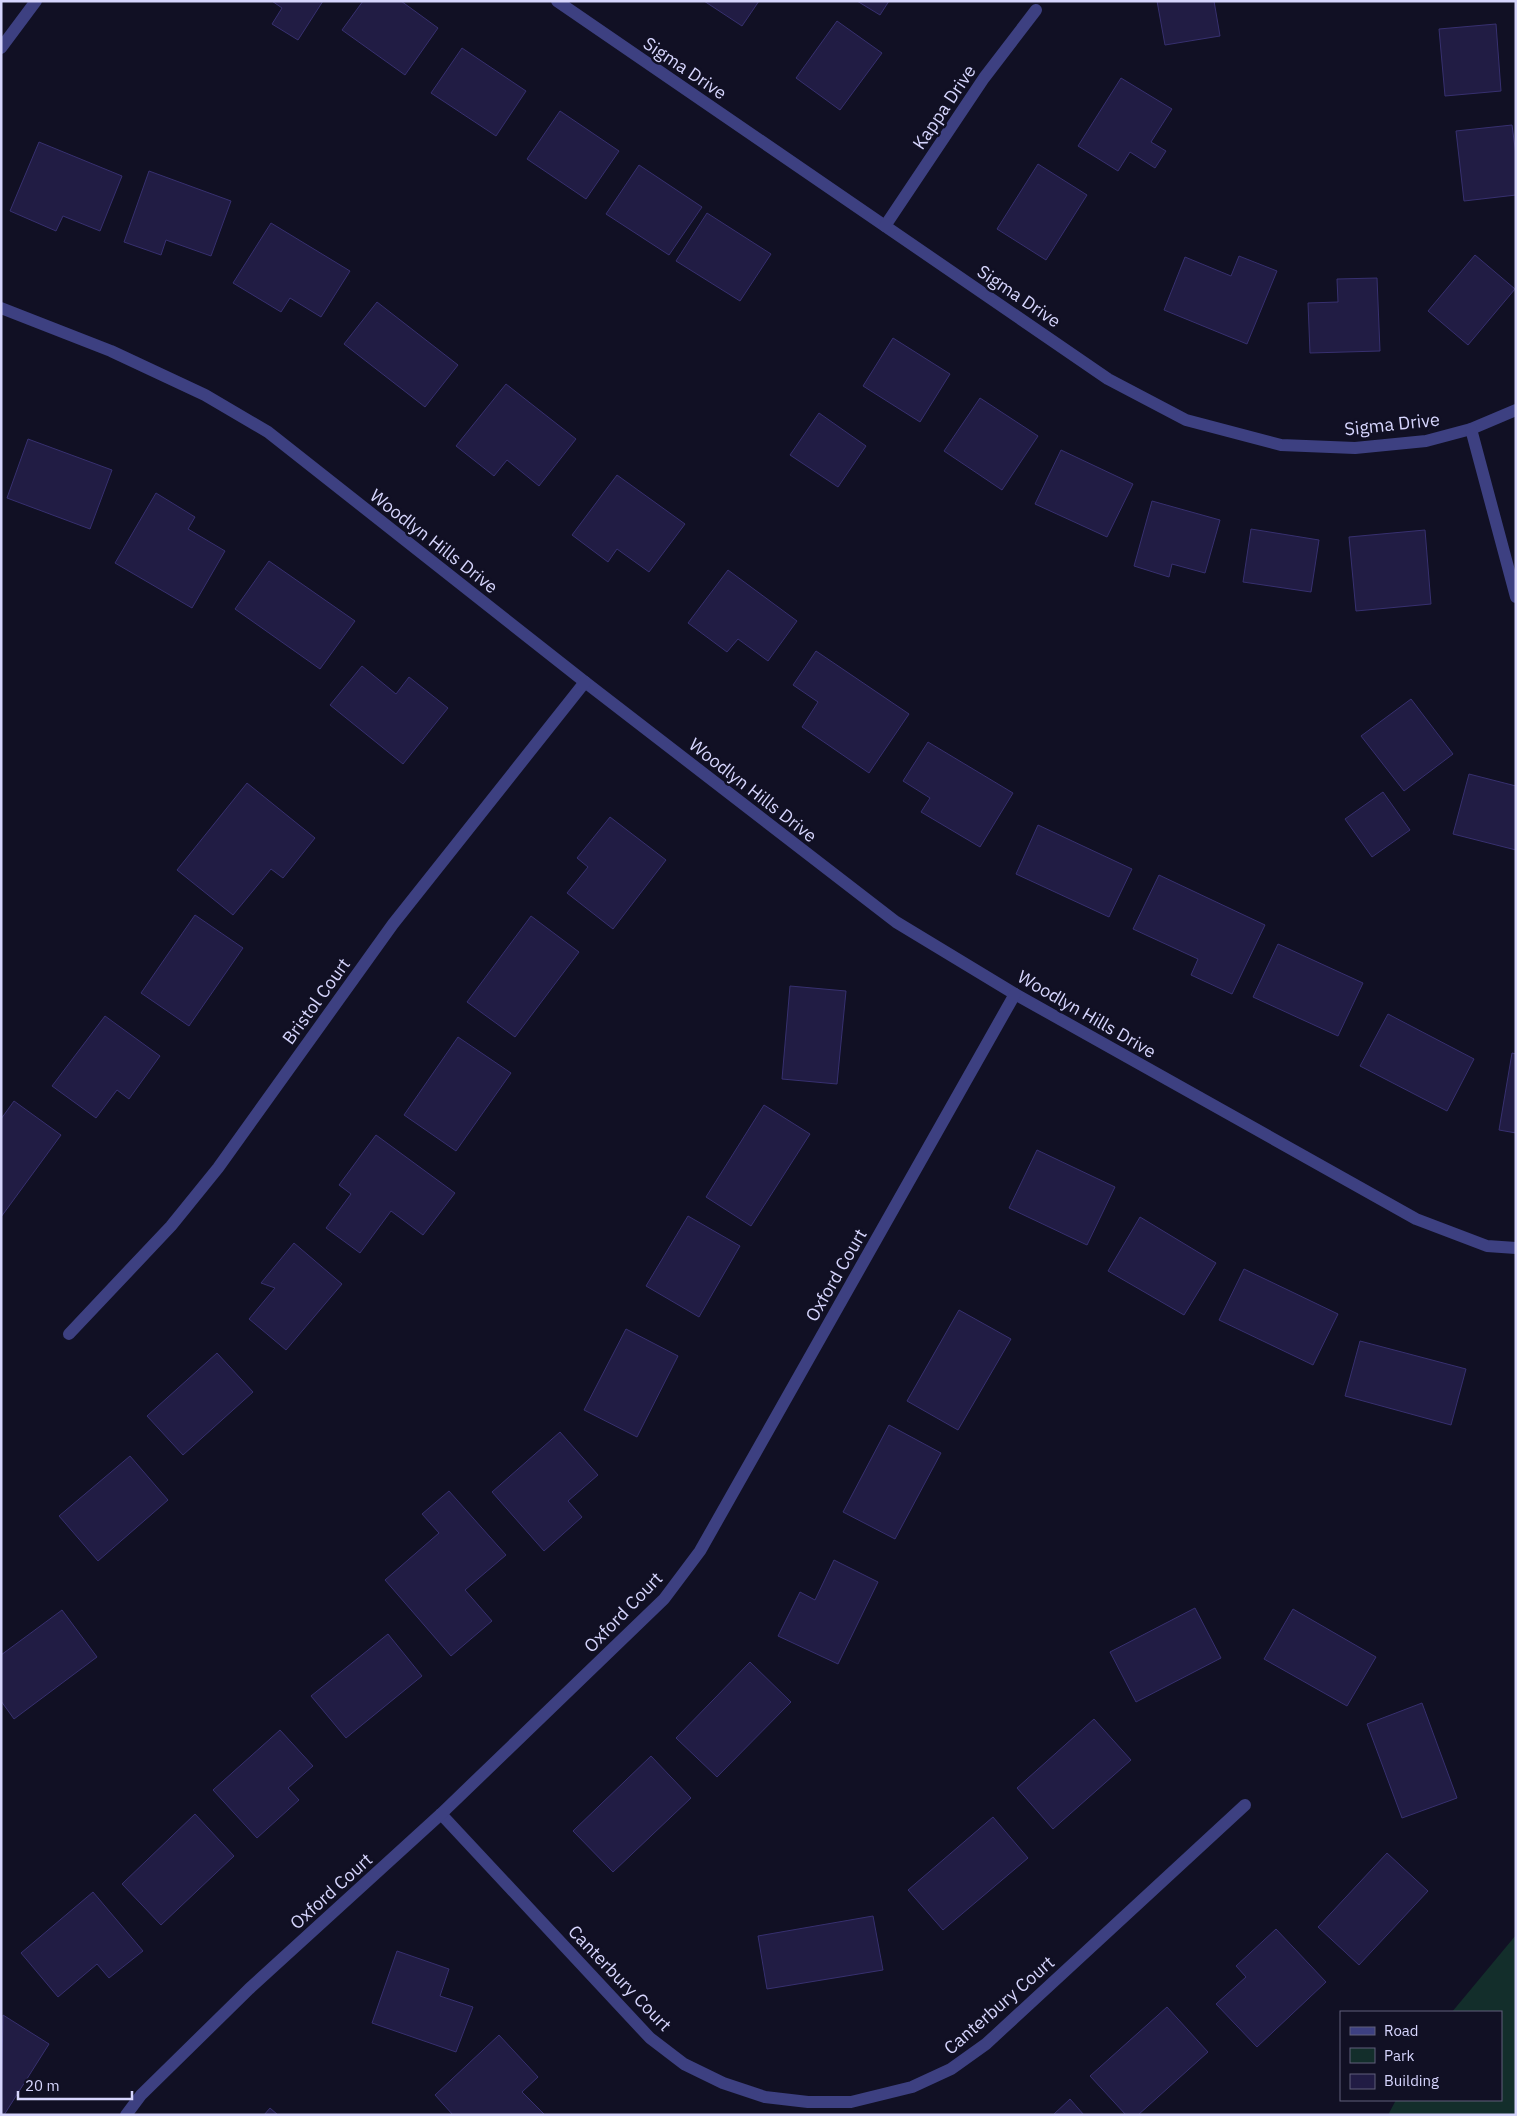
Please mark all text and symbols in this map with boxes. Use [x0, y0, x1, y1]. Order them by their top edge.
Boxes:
street label: Sigma Drive [639, 32, 731, 104]
street label: Kappa Drive [907, 60, 981, 154]
street label: Sigma Drive [973, 260, 1065, 332]
street label: Sigma Drive [1343, 408, 1441, 440]
street label: Woodlyn Hills Drive [365, 484, 503, 598]
street label: Woodlyn Hills Drive [684, 733, 822, 847]
street label: Bristol Court [277, 953, 355, 1049]
street label: Woodlyn Hills Drive [1014, 965, 1161, 1063]
street label: Oxford Court [800, 1224, 872, 1326]
street label: Oxford Court [579, 1567, 667, 1657]
street label: Oxford Court [285, 1848, 377, 1934]
street label: Canterbury Court [563, 1920, 677, 2036]
street label: Canterbury Court [939, 1951, 1059, 2059]
legend [1340, 2011, 1502, 2101]
text: Road [1384, 2021, 1419, 2040]
text: Park [1384, 2046, 1414, 2065]
scale bar [18, 2068, 131, 2100]
text: Building [1384, 2071, 1439, 2090]
text: 20 m [25, 2076, 60, 2095]

